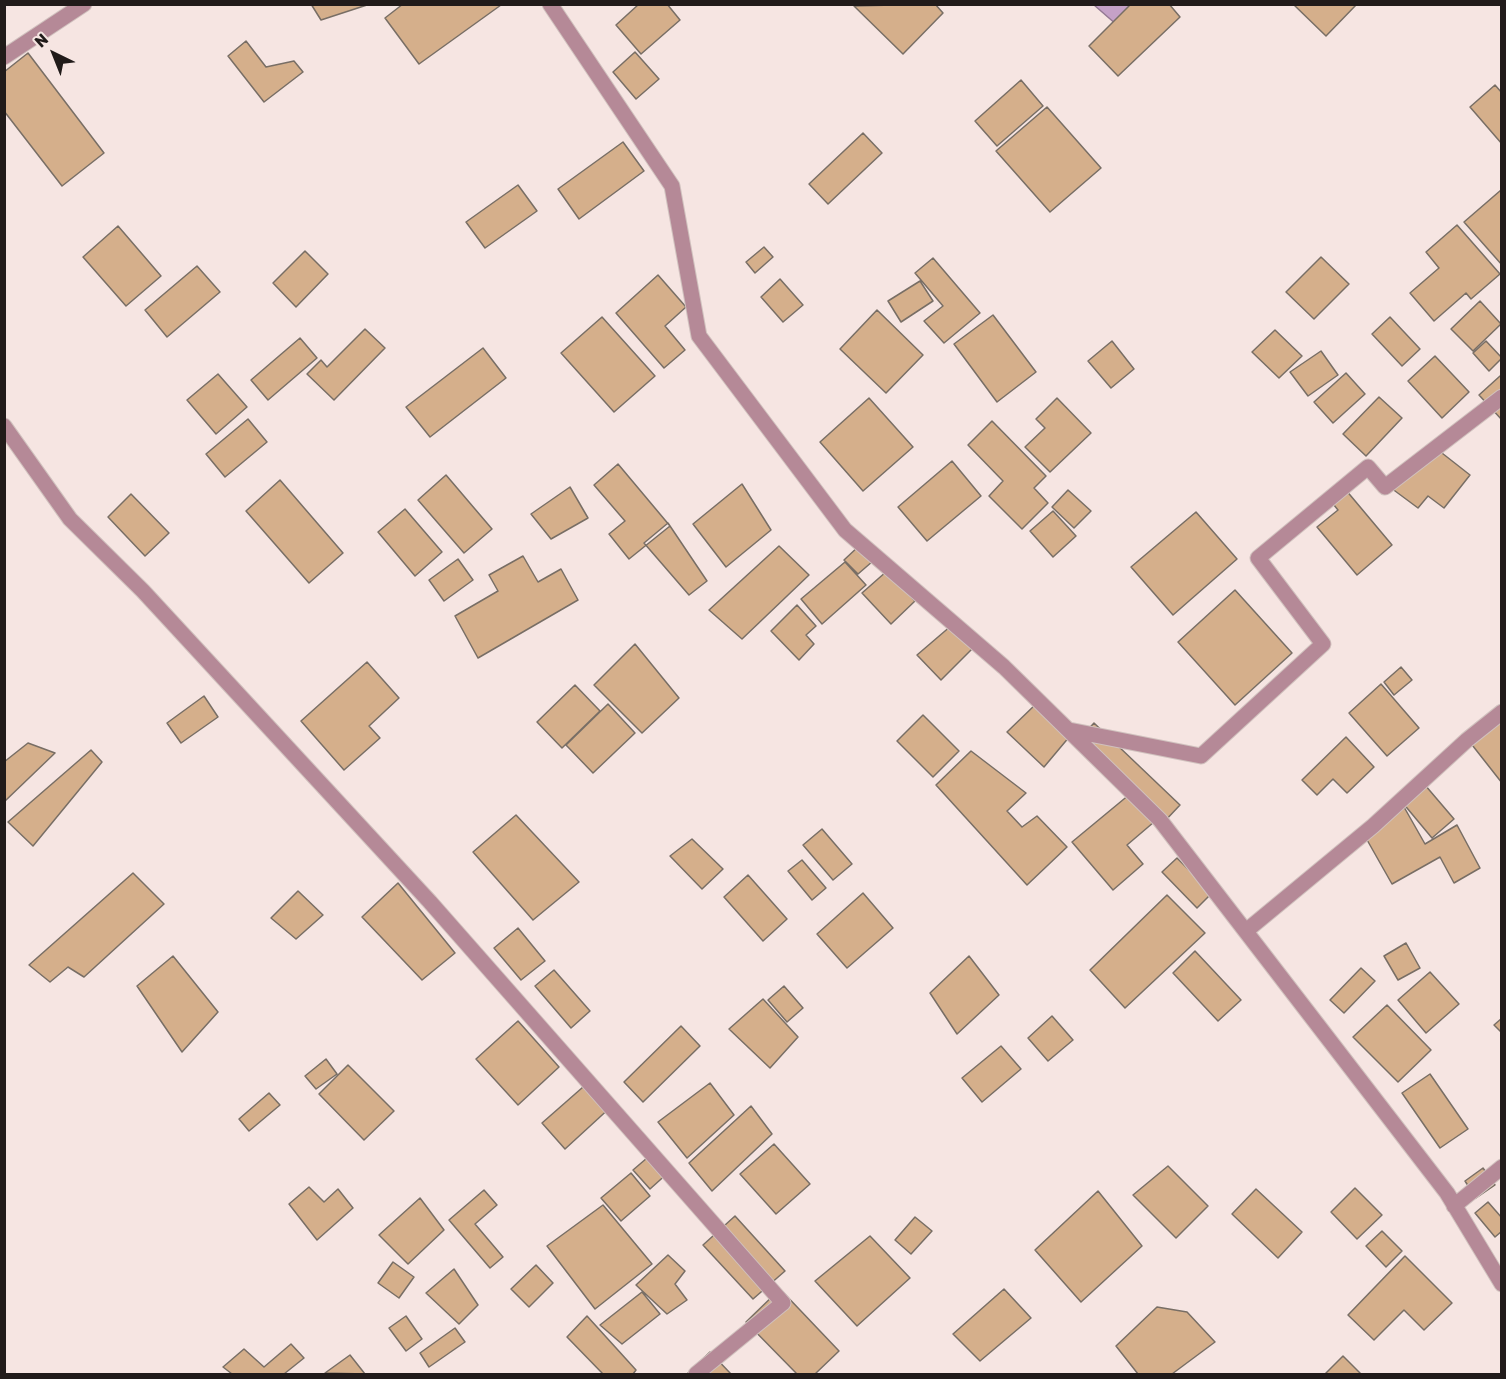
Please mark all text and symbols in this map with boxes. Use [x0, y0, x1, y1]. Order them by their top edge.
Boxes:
north arrow [24, 24, 84, 84]
text: N [31, 30, 52, 51]

